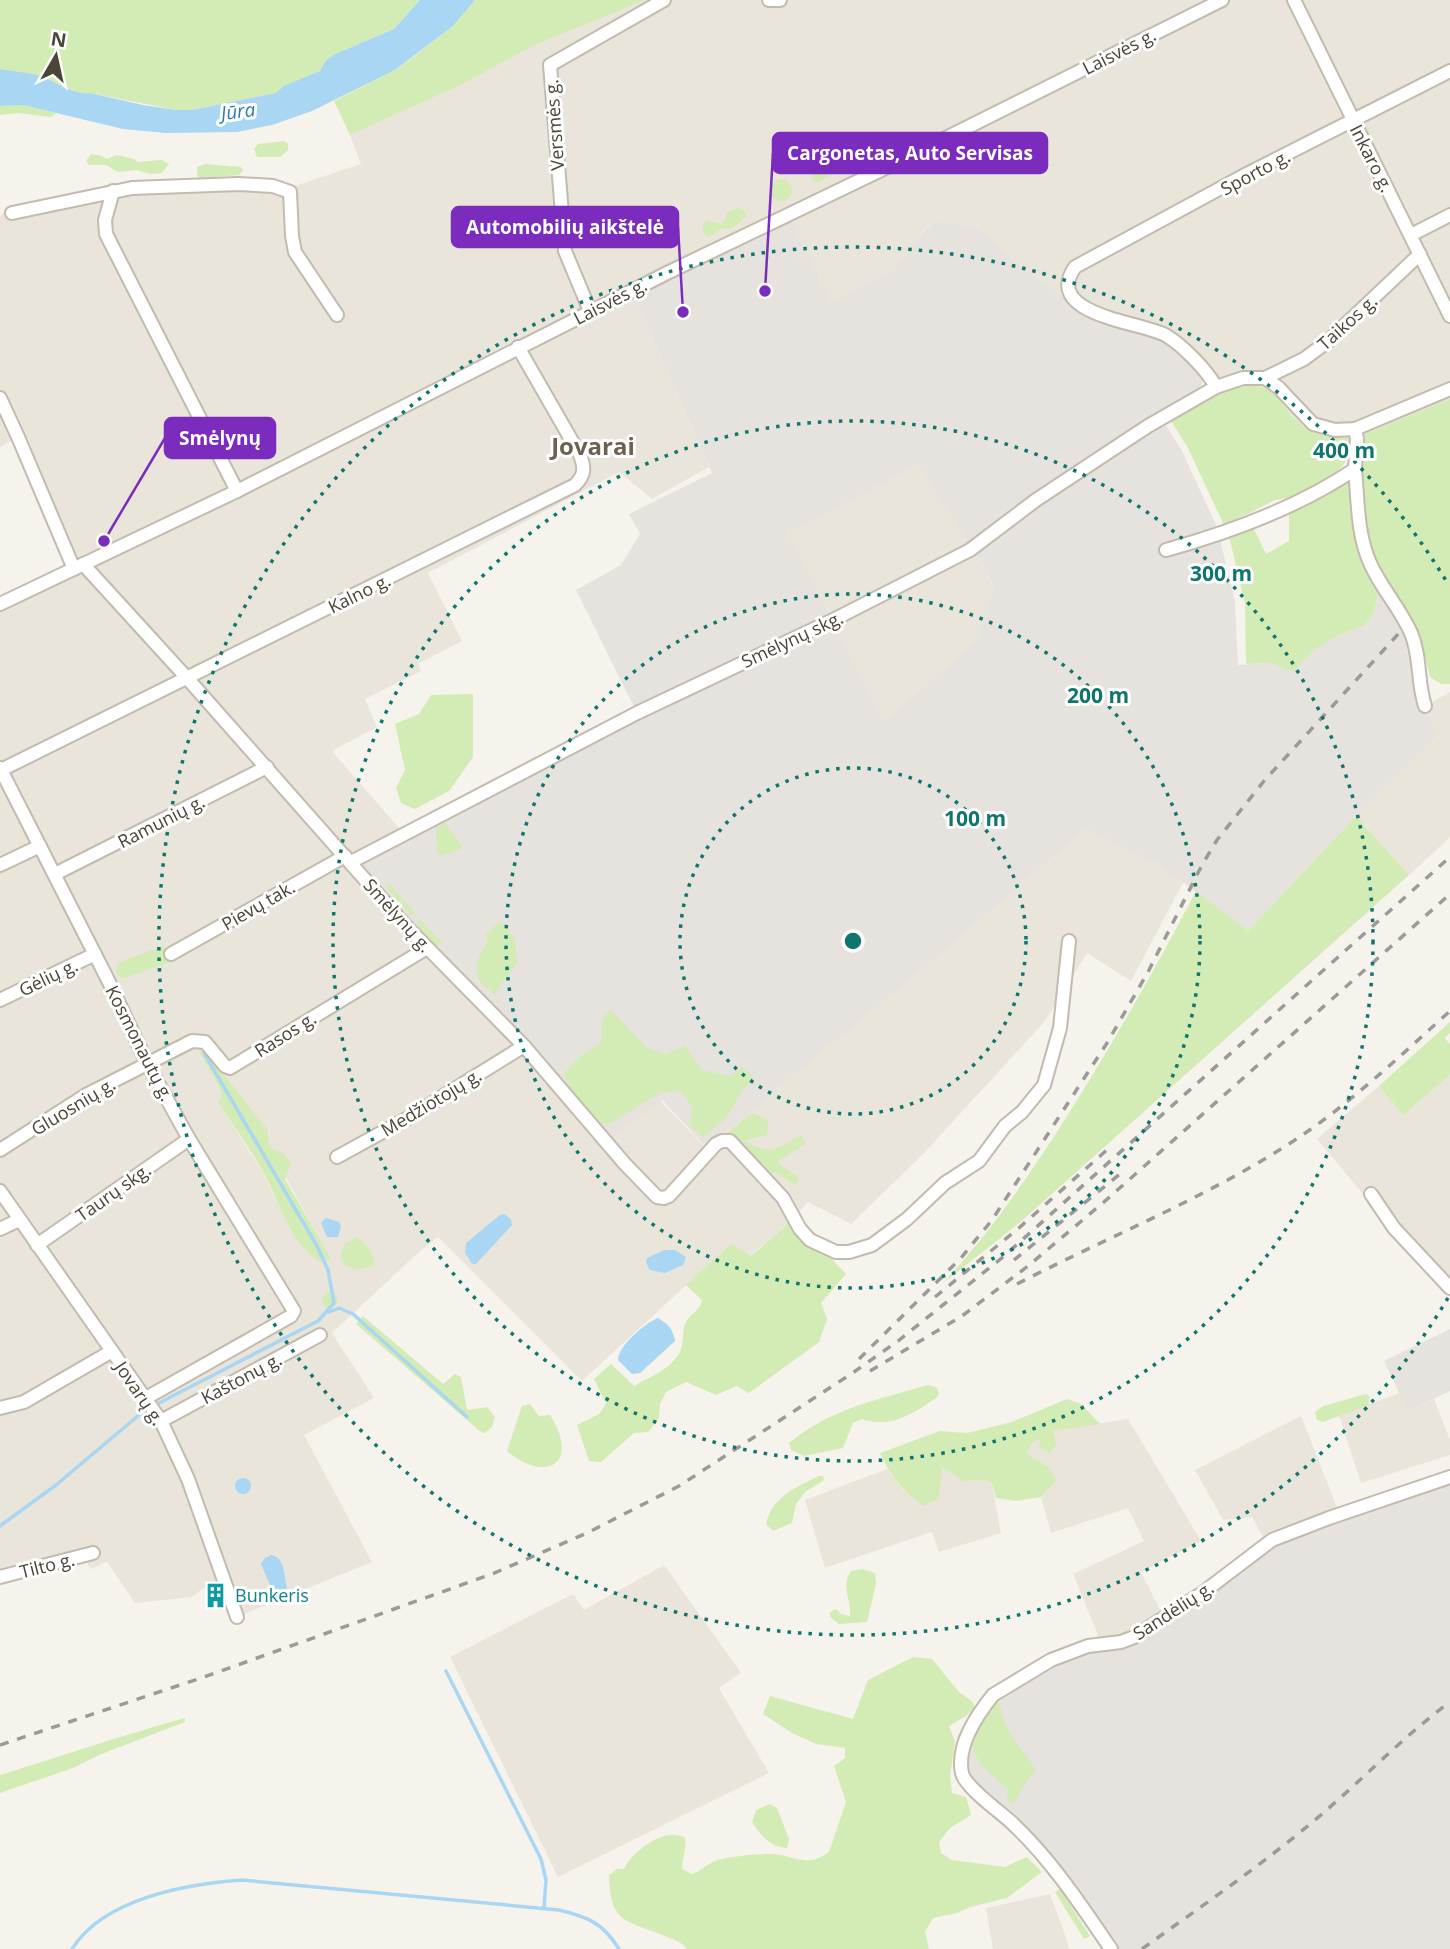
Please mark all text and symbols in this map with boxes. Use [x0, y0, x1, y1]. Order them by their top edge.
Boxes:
north arrow [21, 21, 91, 91]
street label: Laisvės g. [1078, 22, 1160, 80]
text: N [49, 25, 68, 53]
street label: Versmės g. [539, 79, 569, 171]
water label: Jūra [216, 96, 257, 126]
street label: Inkaro g. [1345, 120, 1399, 196]
callout: Cargonetas, Auto Servisas [773, 133, 1047, 173]
text: Cargonetas, Auto Servisas [787, 140, 1033, 166]
street label: Sporto g. [1216, 144, 1294, 200]
callout: Automobilių aikštelė [452, 207, 678, 247]
text: Automobilių aikštelė [466, 214, 664, 240]
street label: Laisvės g. [569, 272, 651, 330]
street label: Taikos g. [1312, 289, 1382, 355]
callout: Smėlynų [165, 418, 275, 458]
text: Smėlynų [179, 425, 261, 451]
district label: Jovarai [549, 429, 635, 462]
text: 400 m [1313, 436, 1375, 464]
text: 300 m [1190, 559, 1252, 587]
street label: Kalno g. [324, 568, 394, 618]
street label: Smėlynų skg. [737, 605, 847, 673]
text: 200 m [1067, 681, 1129, 709]
street label: Ramunių g. [113, 789, 209, 853]
text: 100 m [944, 804, 1006, 832]
street label: Smėlynų g. [358, 873, 438, 957]
street label: Pievų tak. [217, 874, 299, 936]
centre of rings [841, 929, 865, 953]
street label: Gėlių g. [15, 953, 81, 1001]
street label: Kosmonautų g. [101, 981, 179, 1105]
street label: Rasos g. [250, 1006, 320, 1062]
street label: Medžiotojų g. [376, 1063, 486, 1141]
street label: Gluosnių g. [27, 1072, 119, 1140]
street label: Taurų skg. [71, 1157, 155, 1227]
street label: Kaštonų g. [196, 1347, 286, 1409]
street label: Jovarų g. [109, 1355, 170, 1430]
street label: Tilto g. [17, 1547, 77, 1583]
street label: Sandėlių g. [1128, 1575, 1218, 1645]
building icon: Bunkeris [201, 1581, 229, 1609]
place label: Bunkeris [235, 1583, 309, 1607]

